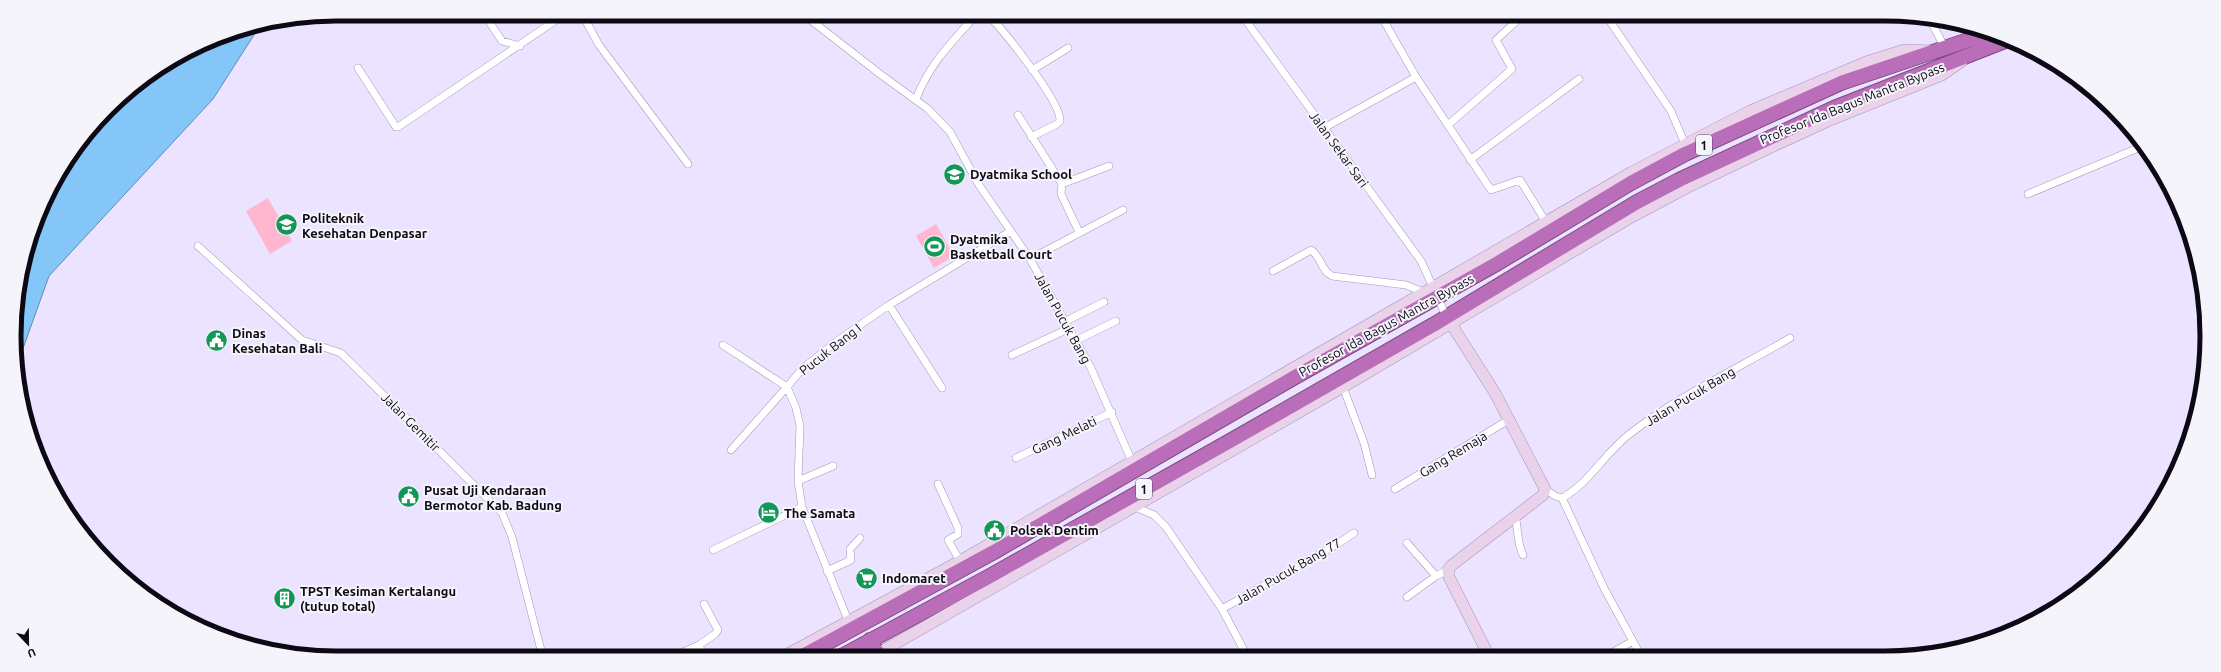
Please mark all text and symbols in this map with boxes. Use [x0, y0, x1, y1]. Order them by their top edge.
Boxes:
street label: Profesor Ida Bagus Mantra Bypass [1758, 59, 1947, 147]
street label: Jalan Sekar Sari [1307, 108, 1371, 190]
road number: 1 [1696, 135, 1712, 155]
school or university icon: Dyatmika School [941, 161, 967, 187]
place label: Dyatmika School [970, 167, 1072, 181]
place label: Politeknik Kesehatan Denpasar [302, 211, 428, 240]
school or university icon: Politeknik Kesehatan Denpasar [273, 212, 299, 238]
place label: Dyatmika Basketball Court [950, 232, 1053, 261]
sports icon: Dyatmika Basketball Court [922, 233, 948, 259]
street label: Jalan Pucuk Bang [1032, 270, 1094, 366]
street label: Profesor Ida Bagus Mantra Bypass [1296, 271, 1476, 379]
street label: Pucuk Bang I [796, 321, 864, 377]
place label: Dinas Kesehatan Bali [232, 326, 322, 355]
public building icon: Dinas Kesehatan Bali [203, 327, 229, 353]
street label: Jalan Pucuk Bang [1643, 364, 1737, 428]
street label: Jalan Gemitir [379, 390, 443, 454]
street label: Gang Melati [1029, 413, 1099, 457]
street label: Gang Remaja [1417, 428, 1489, 480]
road number: 1 [1136, 479, 1152, 499]
place label: Pusat Uji Kendaraan Bermotor Kab. Badung [424, 483, 562, 512]
public building icon: Pusat Uji Kendaraan Bermotor Kab. Badung [396, 484, 422, 510]
hotel icon: The Samata [755, 500, 781, 526]
place label: The Samata [784, 506, 855, 520]
public building icon: Polsek Dentim [981, 517, 1007, 543]
place label: Polsek Dentim [1010, 523, 1099, 537]
street label: Jalan Pucuk Bang 77 [1233, 535, 1343, 607]
supermarket icon: Indomaret [853, 565, 879, 591]
place label: Indomaret [882, 571, 946, 585]
place label: TPST Kesiman Kertalangu (tutup total) [300, 584, 456, 614]
building icon: TPST Kesiman Kertalangu (tutup total) [272, 585, 298, 611]
north arrow [8, 624, 48, 664]
text: U [26, 646, 38, 660]

